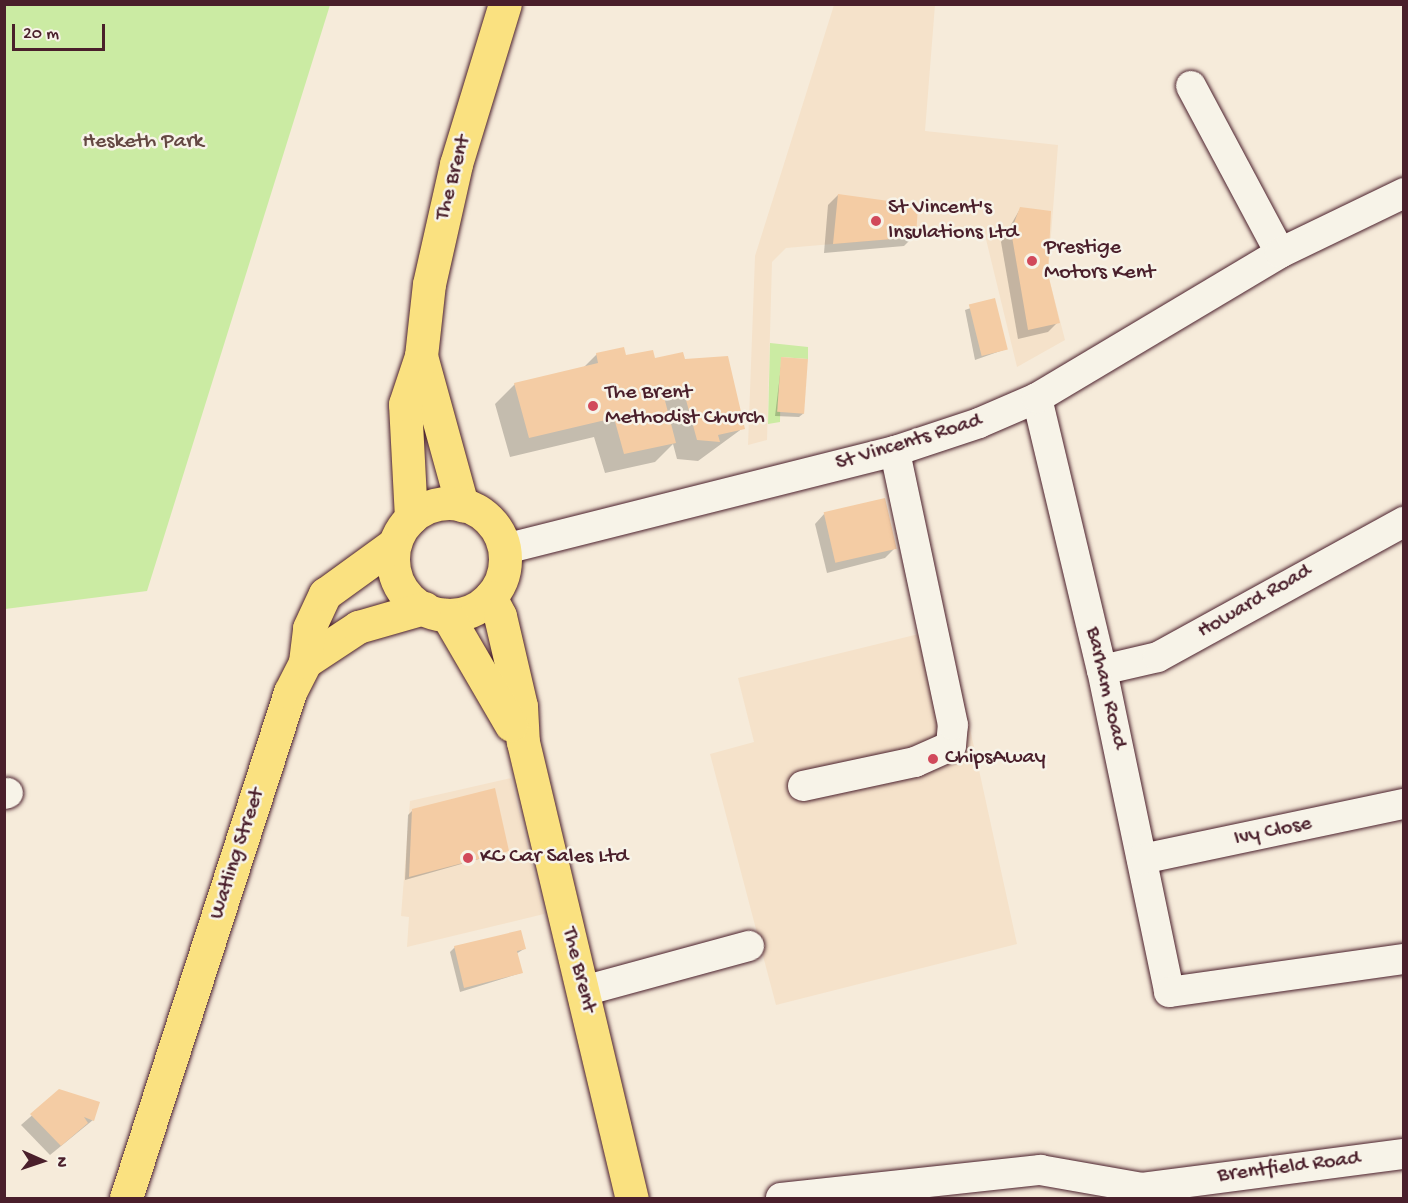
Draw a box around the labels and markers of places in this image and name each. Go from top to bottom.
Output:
place label: St Vincent's Insulations Ltd [888,195,1018,246]
marker: St Vincent's Insulations Ltd [869,214,883,228]
place label: Prestige Motors Kent [1044,235,1155,286]
marker: Prestige Motors Kent [1025,254,1039,268]
place label: The Brent Methodist Church [605,380,765,432]
marker: The Brent Methodist Church [586,399,600,413]
place label: ChipsAway [945,746,1046,772]
marker: ChipsAway [926,752,940,766]
place label: KC Car Sales Ltd [480,845,628,871]
marker: KC Car Sales Ltd [461,851,475,865]

